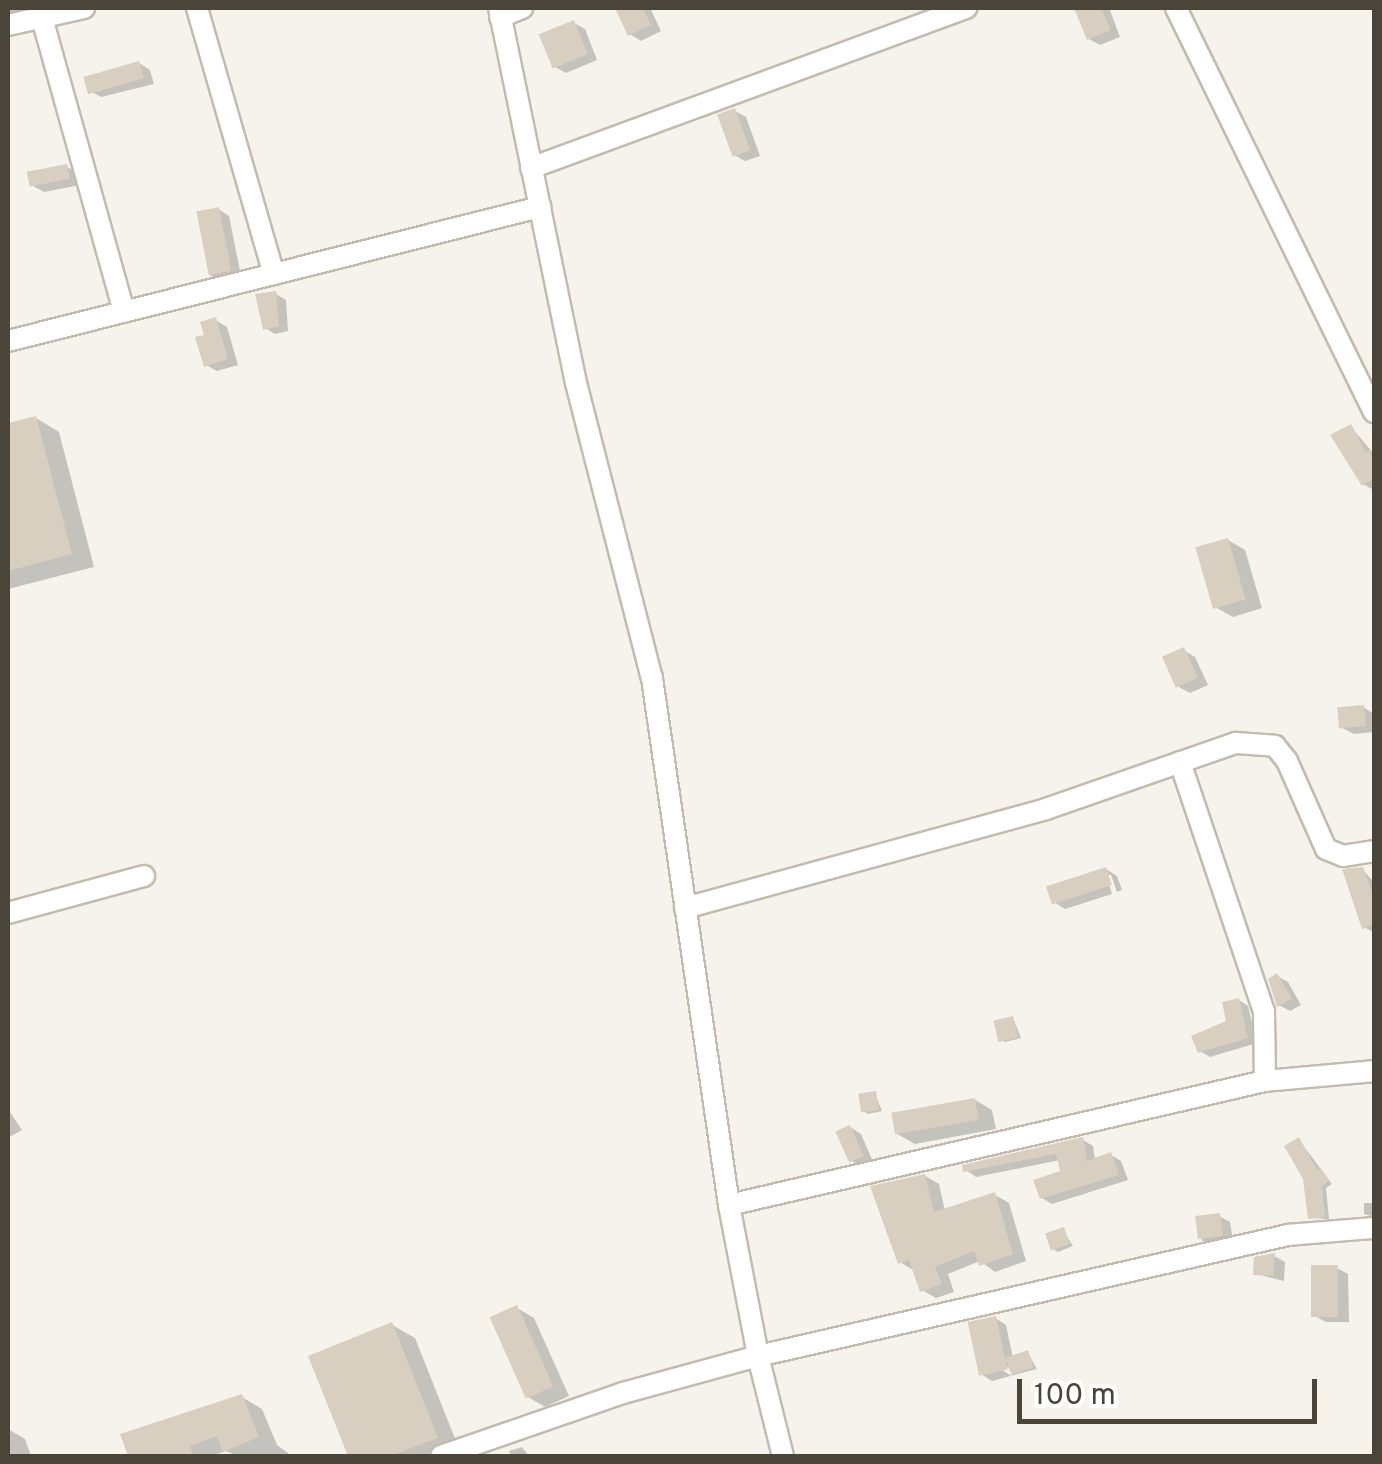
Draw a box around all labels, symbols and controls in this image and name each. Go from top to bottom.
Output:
scale bar [1022,1359,1322,1421]
text: 100 m [1034,1378,1116,1415]

